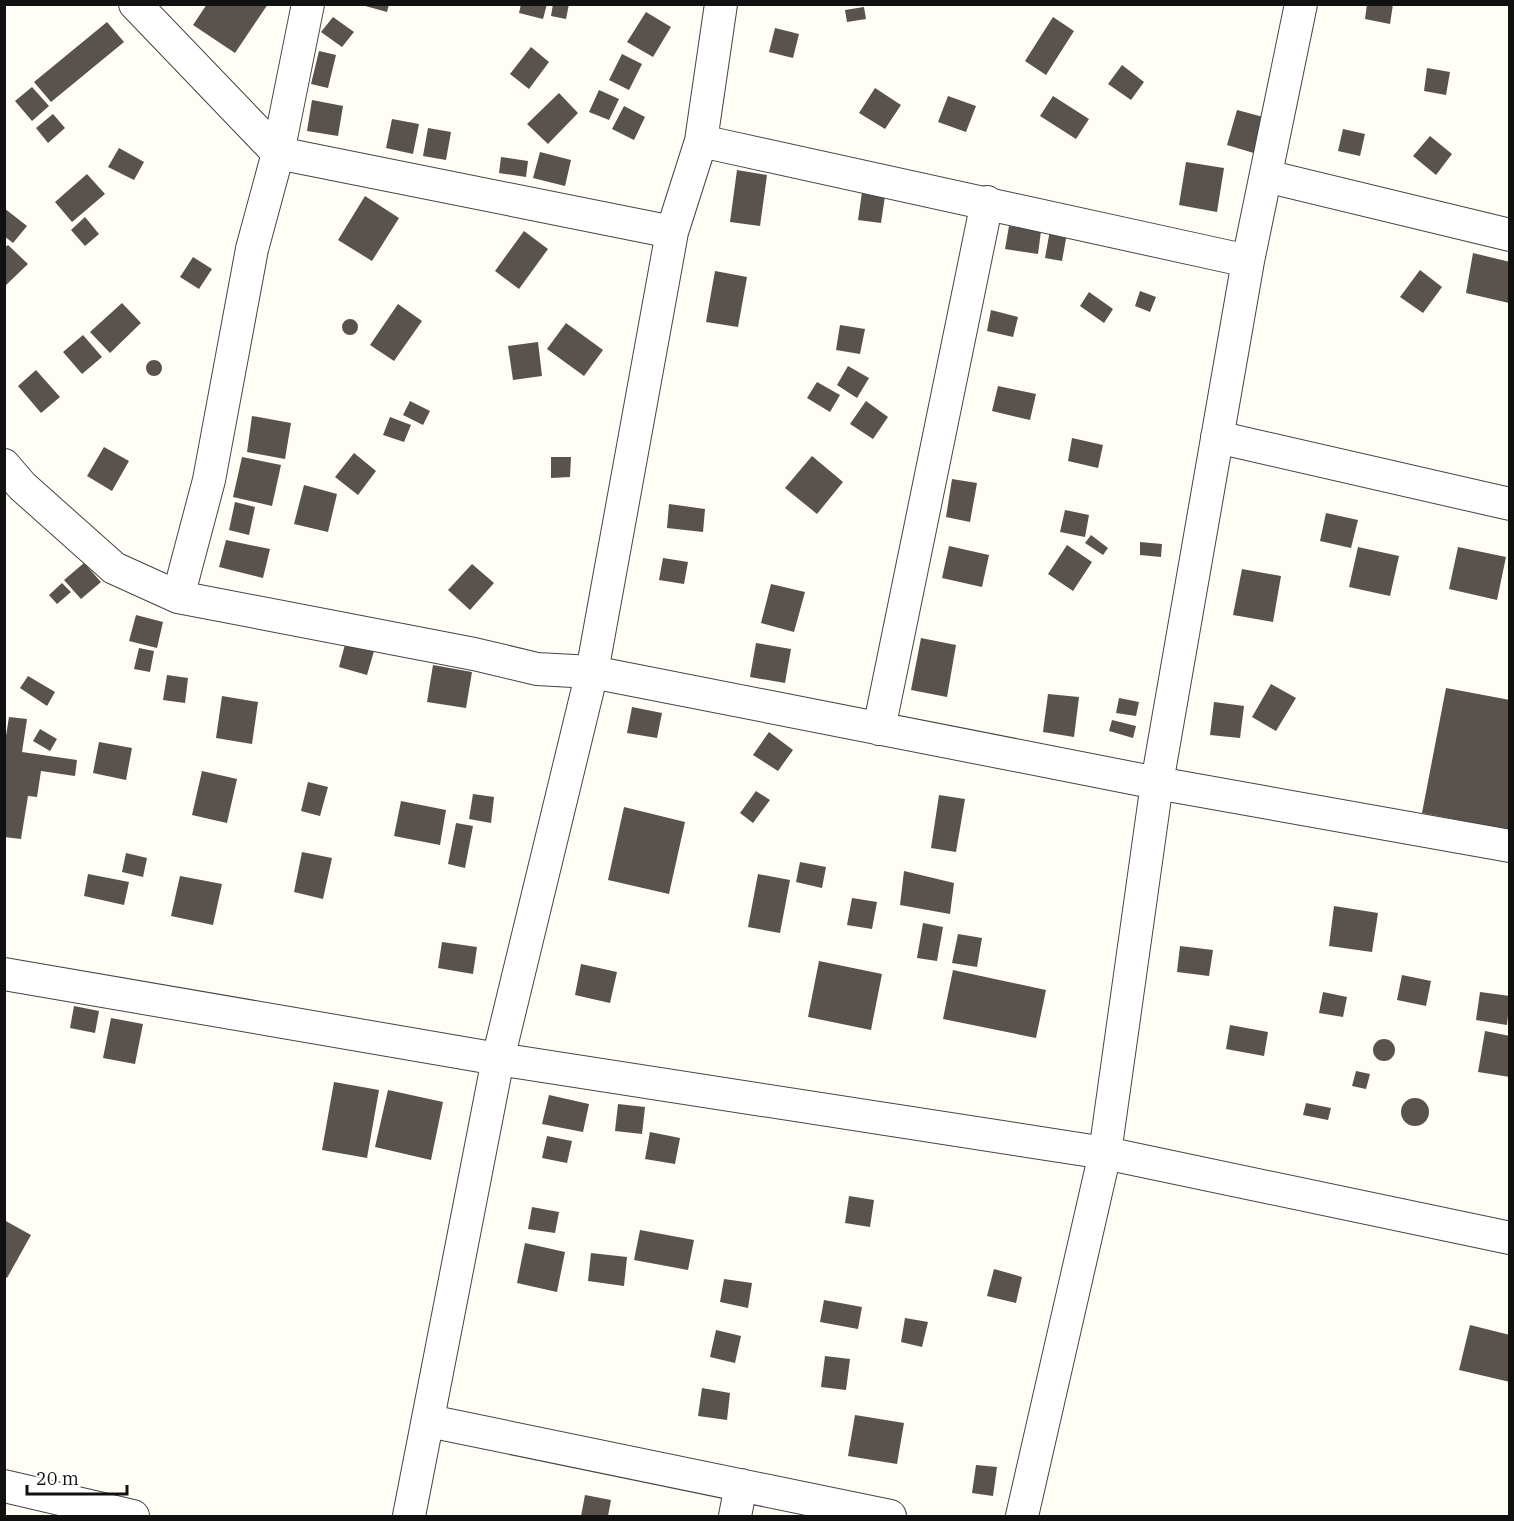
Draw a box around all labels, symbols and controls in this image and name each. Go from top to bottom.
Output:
scale bar [27,1458,128,1496]
text: 20 m [36,1467,79,1490]

